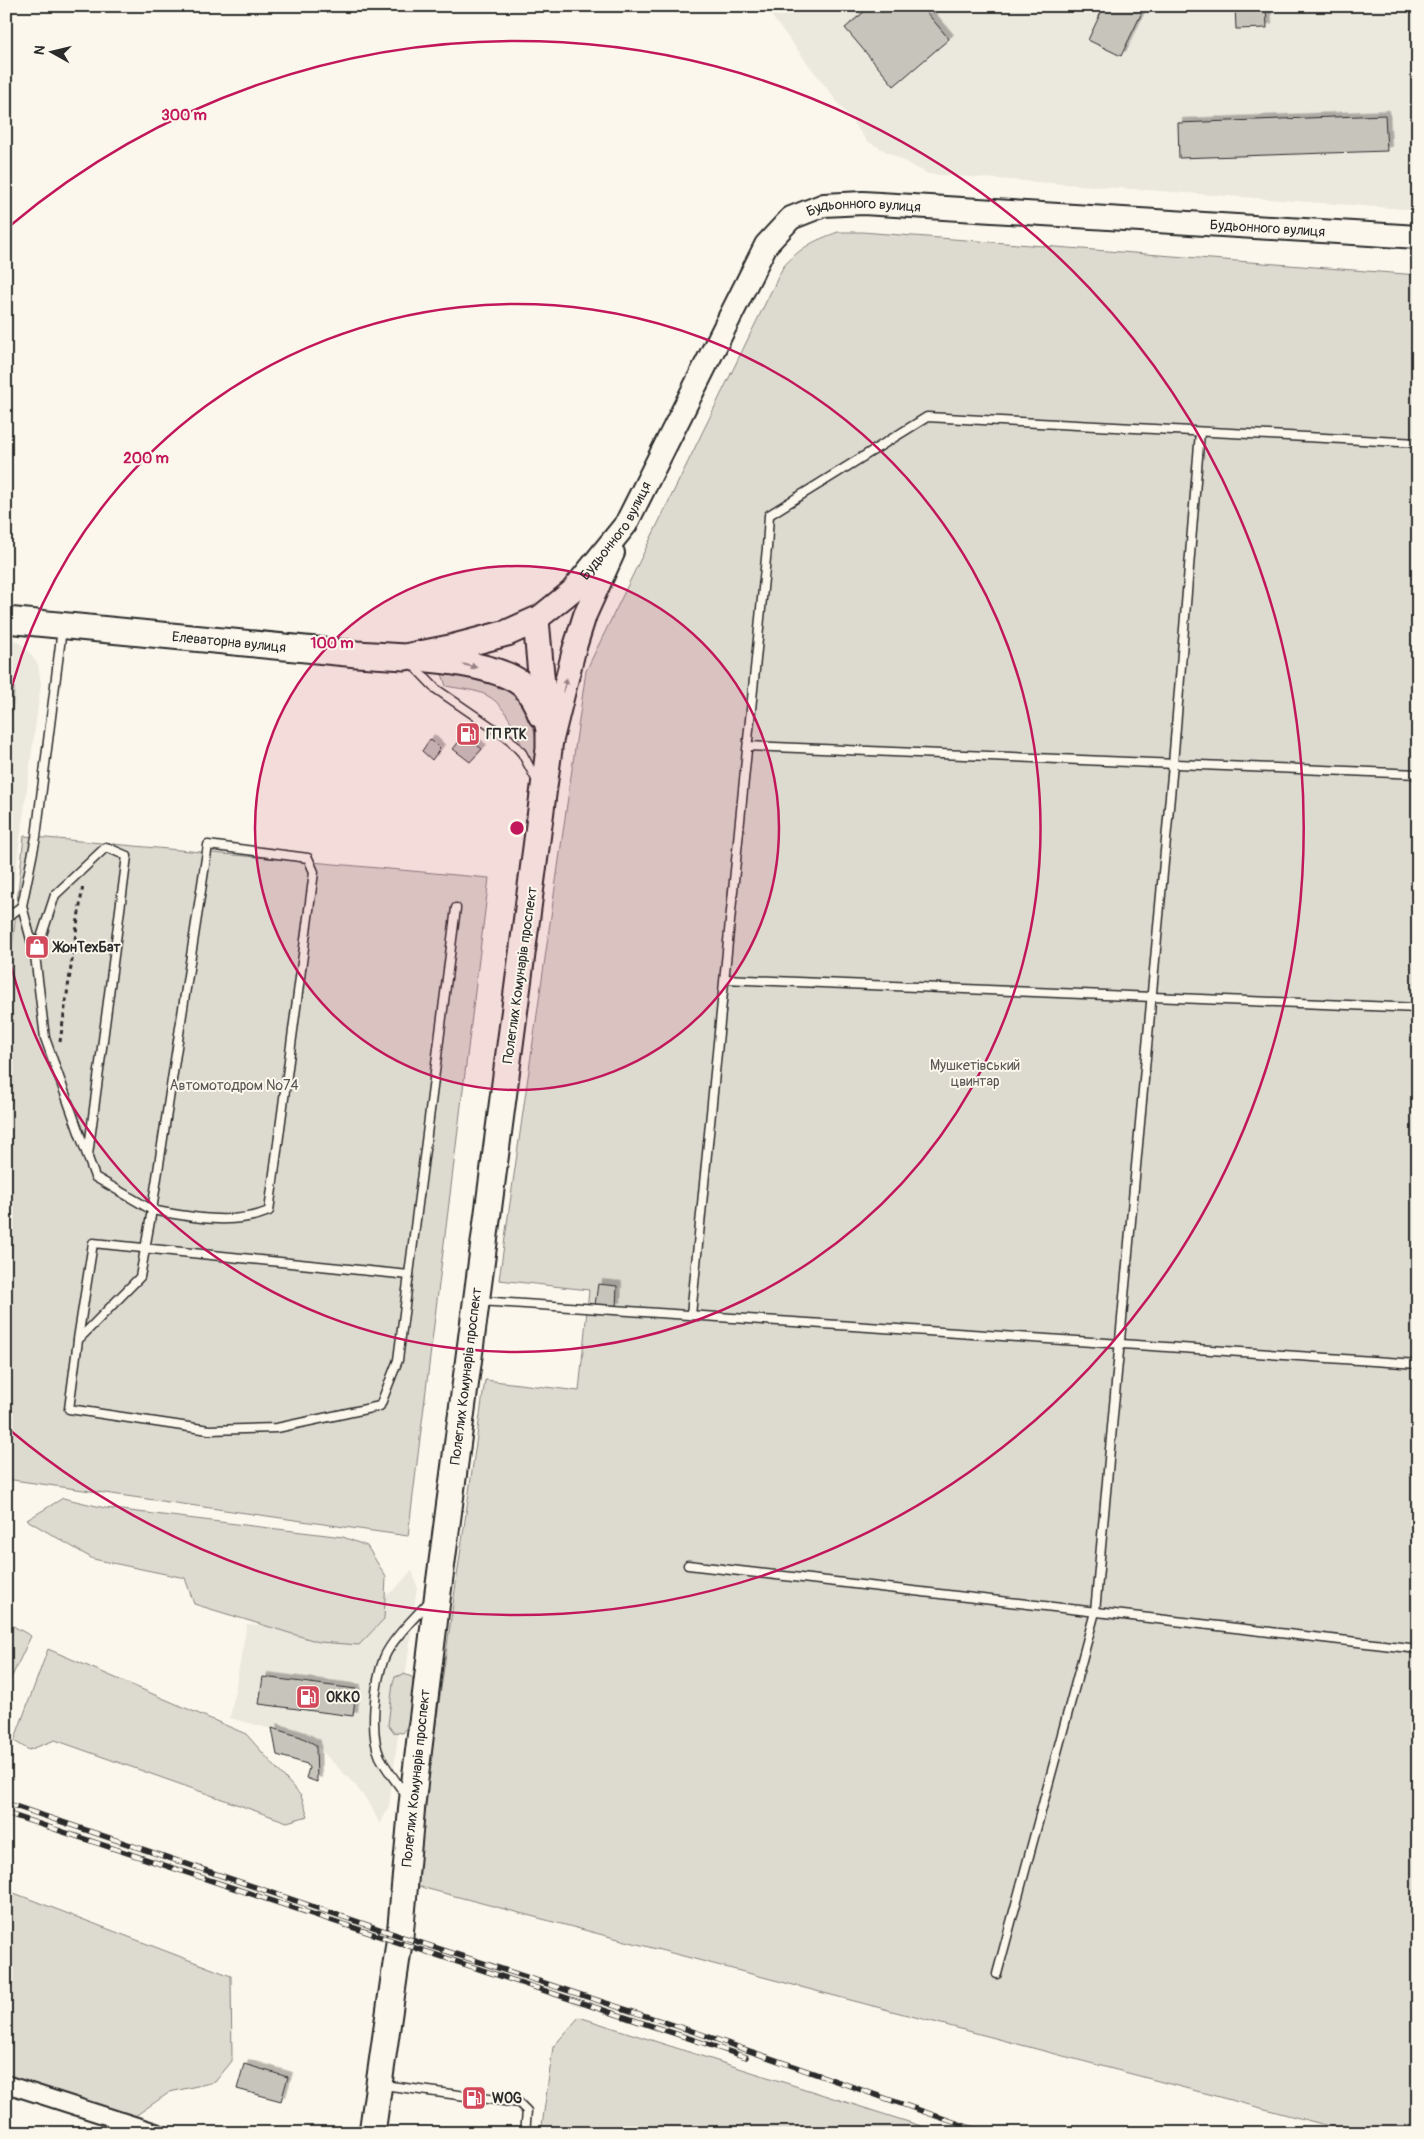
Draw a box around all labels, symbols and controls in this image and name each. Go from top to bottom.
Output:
north arrow [28,28,78,78]
text: N [31,44,49,56]
text: 300 m [161,106,207,125]
street label: Будьонного вулиця [804,194,921,220]
street label: Будьонного вулиця [1209,216,1326,240]
text: 200 m [123,449,169,468]
street label: Будьонного вулиця [576,479,654,583]
street label: Елеваторна вулиця [171,628,287,656]
text: 100 m [311,634,353,653]
one-way arrow [463,662,478,670]
one-way arrow [562,677,570,692]
fuel station icon: ГП РТК [455,721,481,747]
place label: ГП РТК [486,726,527,743]
centre of rings [508,819,526,837]
street label: Полеглих Комунарів проспект [499,885,541,1065]
shop icon: ЖонТехБат [24,934,50,960]
place label: ЖонТехБат [51,939,121,956]
park label: Мушкетівський цвинтар [930,1057,1020,1090]
park label: Автомотодром №74 [169,1077,299,1094]
street label: Полеглих Комунарів проспект [447,1286,485,1466]
fuel station icon: ОККО [295,1684,321,1710]
street label: Полеглих Комунарів проспект [398,1688,434,1868]
place label: ОККО [326,1689,360,1706]
fuel station icon: WOG [461,2085,487,2111]
place label: WOG [492,2090,522,2107]

